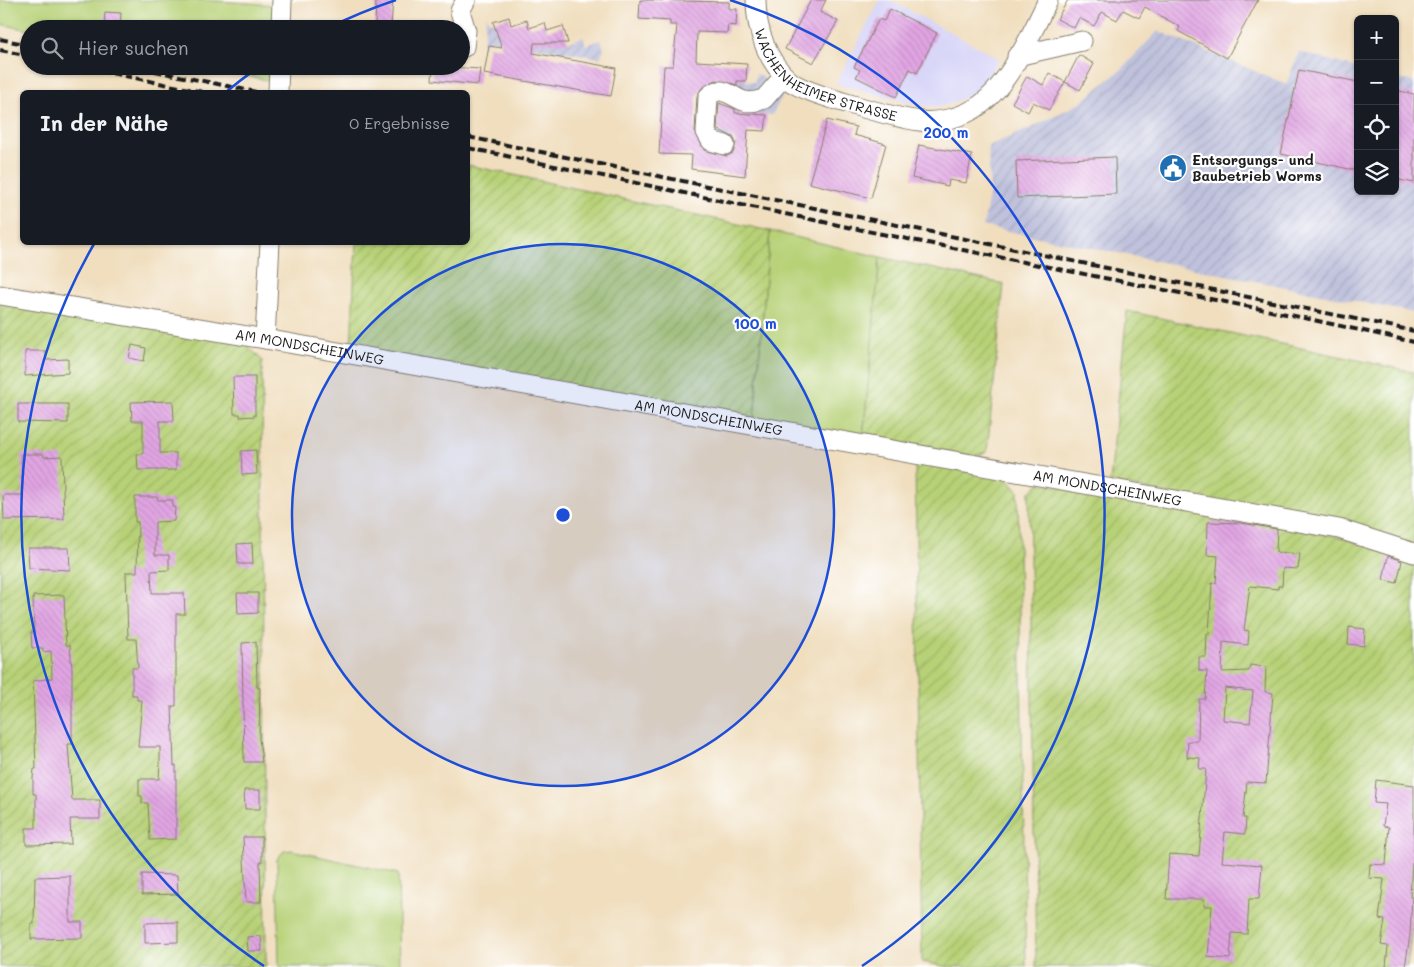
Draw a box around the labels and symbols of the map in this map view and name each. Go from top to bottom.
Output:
street label: WACHENHEIMER STRASSE [751,26,899,125]
text: 200 m [924,122,969,142]
place label: Entsorgungs- und Baubetrieb Worms [1192,150,1322,185]
public building icon: Entsorgungs- und Baubetrieb Worms [1158,153,1188,183]
text: 100 m [733,313,777,333]
street label: AM MONDSCHEINWEG [234,324,386,369]
street label: AM MONDSCHEINWEG [633,394,784,439]
street label: AM MONDSCHEINWEG [1032,465,1183,510]
centre of rings [554,506,572,524]

